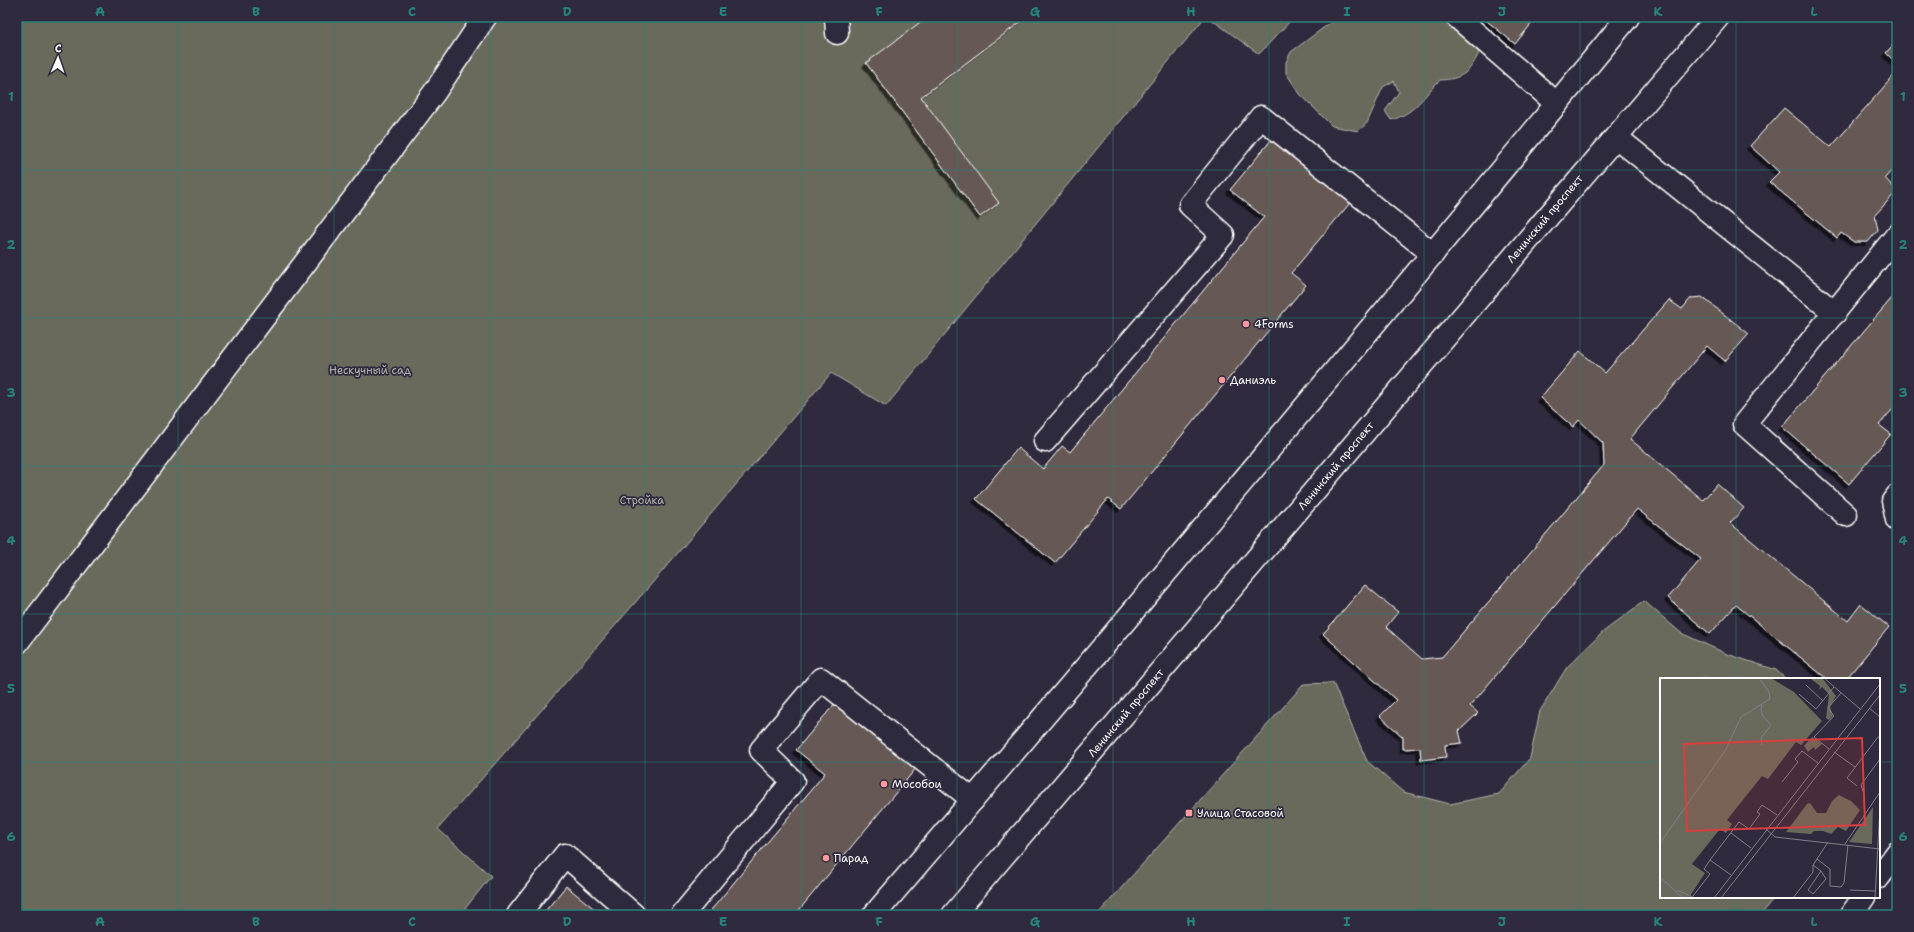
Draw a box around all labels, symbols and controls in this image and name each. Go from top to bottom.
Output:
text: A [95,3,105,20]
text: B [252,3,260,20]
text: C [408,3,416,20]
text: D [562,3,572,20]
text: E [719,3,728,20]
text: F [875,3,883,20]
text: G [1030,3,1041,20]
text: H [1186,3,1196,20]
text: I [1343,3,1351,20]
text: J [1498,3,1506,20]
text: K [1654,3,1663,20]
text: L [1810,3,1818,20]
north arrow [38,38,78,78]
text: С [55,41,62,56]
text: 1 [8,88,14,105]
text: 1 [1900,88,1906,105]
street label: Ленинский проспект [1504,171,1587,266]
text: 2 [6,236,16,253]
text: 2 [1898,236,1908,253]
place label: 4Forms [1254,317,1294,332]
marker: 4Forms [1241,319,1251,329]
park label: Нескучный сад [329,363,411,378]
place label: Даниэль [1230,373,1276,388]
marker: Даниэль [1217,375,1227,385]
text: 3 [6,384,16,401]
text: 3 [1898,384,1908,401]
street label: Ленинский проспект [1295,418,1378,513]
park label: Стройка [620,493,664,508]
text: 4 [6,532,16,549]
text: 4 [1898,532,1908,549]
street label: Ленинский проспект [1085,665,1168,760]
inset map [1660,678,1880,898]
text: 5 [7,680,15,697]
text: 5 [1899,680,1907,697]
place label: Мособои [892,777,942,792]
marker: Мособои [879,779,889,789]
place label: Улица Стасовой [1197,806,1284,821]
marker: Улица Стасовой [1184,808,1194,818]
text: 6 [6,828,16,845]
text: 6 [1898,828,1908,845]
place label: Парад [834,851,868,866]
marker: Парад [821,853,831,863]
text: A [95,913,105,930]
text: B [252,913,260,930]
text: C [408,913,416,930]
text: D [562,913,572,930]
text: E [719,913,728,930]
text: F [875,913,883,930]
text: G [1030,913,1041,930]
text: H [1186,913,1196,930]
text: I [1343,913,1351,930]
text: J [1498,913,1506,930]
text: K [1654,913,1663,930]
text: L [1810,913,1818,930]

